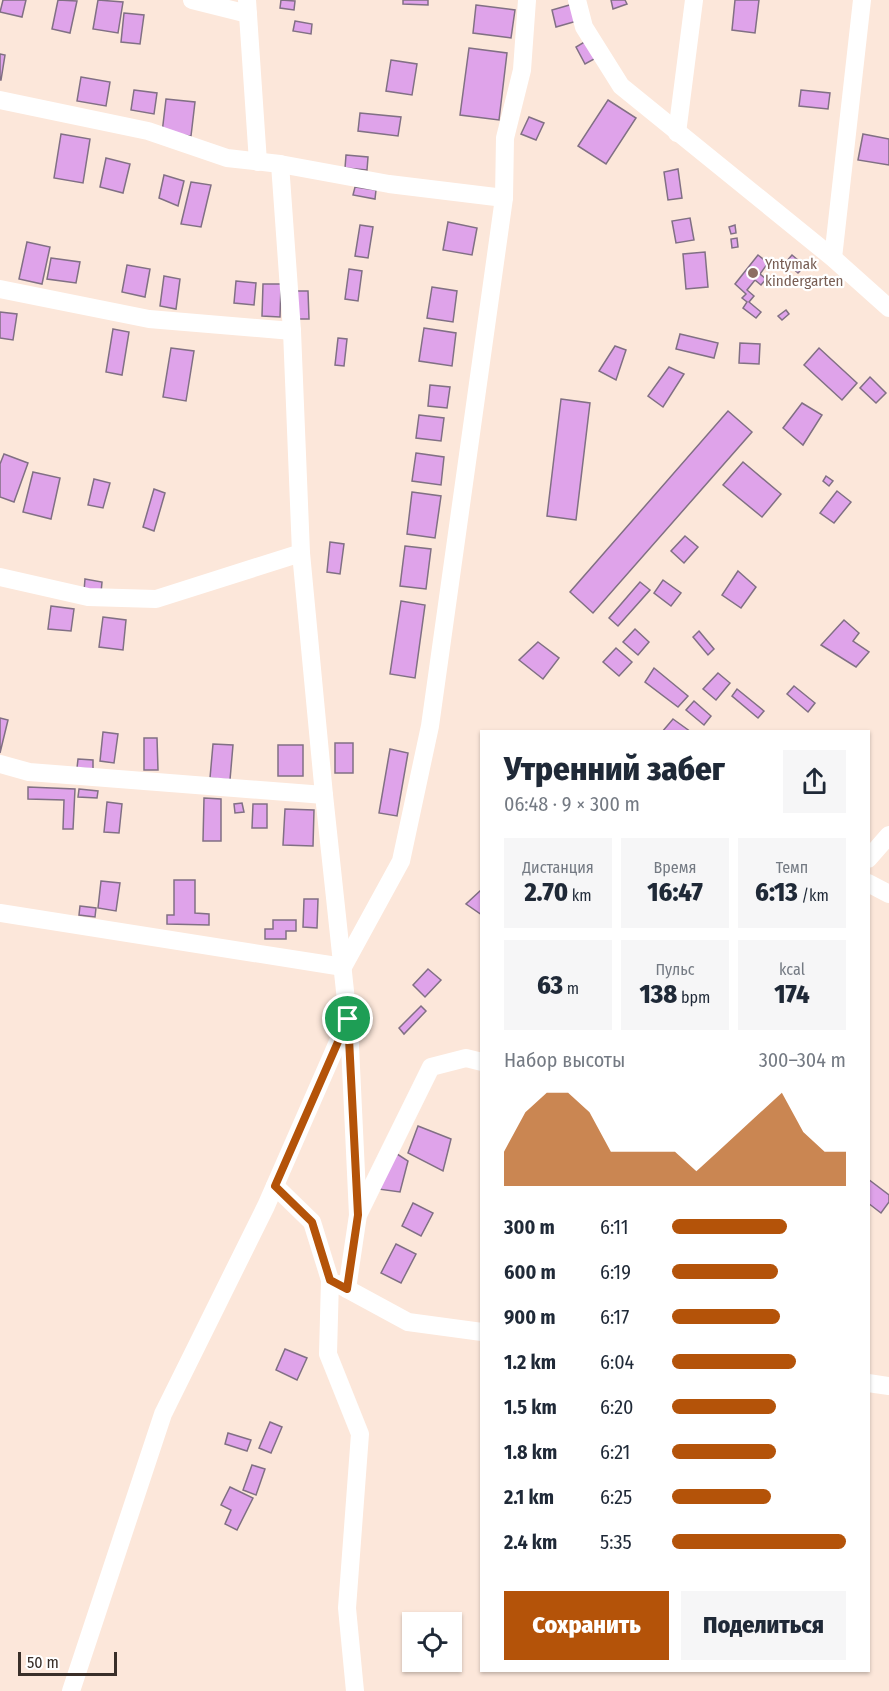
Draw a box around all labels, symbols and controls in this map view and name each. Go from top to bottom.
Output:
place label: Yntymak kindergarten [765,255,844,290]
marker: Yntymak kindergarten [746,266,760,280]
text: Утренний забег [504,749,725,789]
button: share [783,750,846,813]
text: 06:48 · 9 × 300 m [504,792,640,816]
text: Дистанция [522,858,594,877]
text: Время [654,858,696,877]
text: Темп [776,858,808,877]
text: 2.70 [524,877,568,908]
text: 16:47 [647,877,703,908]
text: 6:13 [755,877,798,908]
text: km [568,886,592,905]
text: /km [798,886,829,905]
text: Пульс [655,960,695,979]
text: kcal [779,960,805,979]
text: 63 [537,970,563,1001]
text: m [563,979,579,998]
text: 138 [640,979,677,1010]
text: 174 [774,979,810,1010]
text: bpm [677,988,710,1007]
pin [322,993,373,1044]
icon: arrive [331,1002,364,1035]
text: Набор высоты [504,1048,625,1072]
text: 300–304 m [759,1048,846,1072]
text: 300 m [504,1215,555,1239]
text: 6:11 [600,1215,629,1239]
text: 600 m [504,1260,556,1284]
text: 6:19 [600,1260,631,1284]
text: 900 m [504,1305,556,1329]
text: 6:17 [600,1305,629,1329]
text: 1.2 km [504,1350,556,1374]
text: 6:04 [600,1350,634,1374]
text: 1.5 km [504,1395,557,1419]
text: 6:20 [600,1395,633,1419]
text: 1.8 km [504,1440,557,1464]
text: 6:21 [600,1440,630,1464]
text: 2.1 km [504,1485,554,1509]
text: 6:25 [600,1485,632,1509]
text: 2.4 km [504,1530,557,1554]
text: 5:35 [600,1530,632,1554]
button: Сохранить [504,1591,669,1660]
button: Поделиться [681,1591,846,1660]
map controls [402,1612,462,1672]
button: locate [402,1612,462,1672]
scale bar [18,1649,117,1676]
text: 50 m [27,1653,59,1672]

